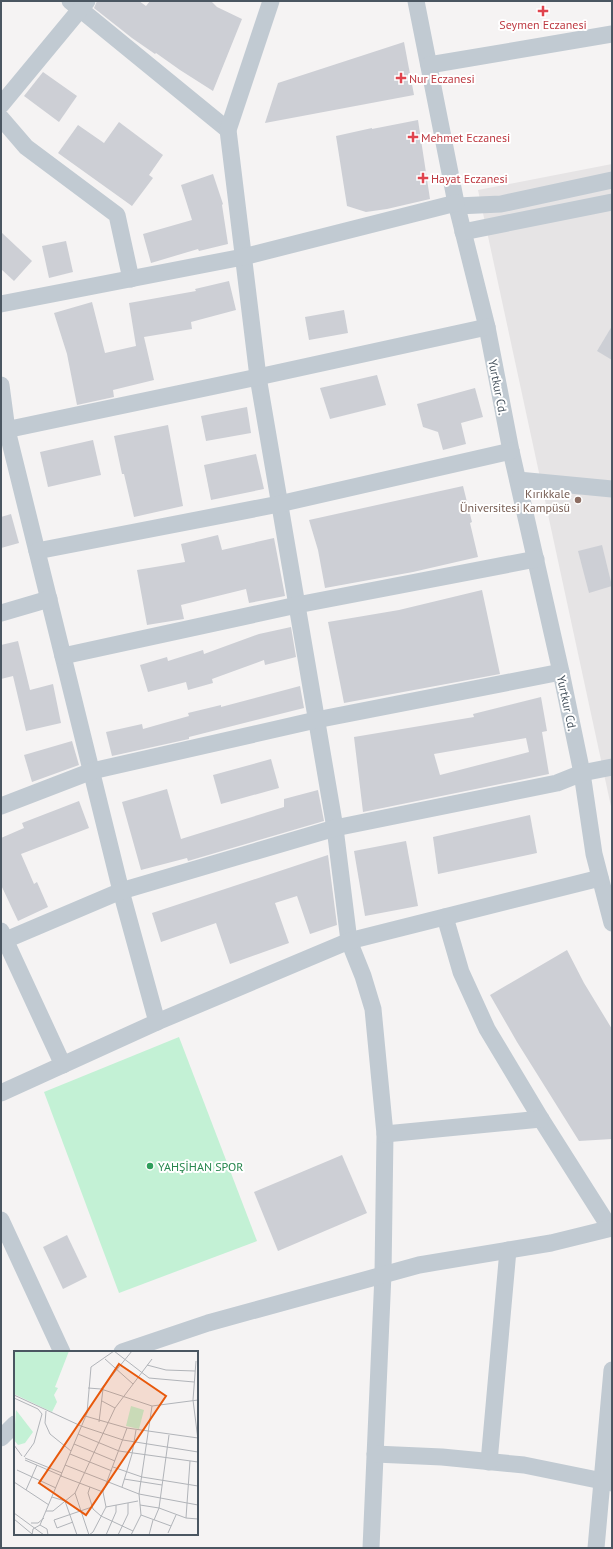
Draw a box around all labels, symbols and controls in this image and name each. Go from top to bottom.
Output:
marker: Seymen Eczanesi [538,6,548,16]
place label: Seymen Eczanesi [499,17,587,32]
place label: Nur Eczanesi [409,71,475,86]
marker: Nur Eczanesi [396,73,406,83]
place label: Mehmet Eczanesi [421,130,510,145]
marker: Mehmet Eczanesi [408,132,418,142]
place label: Hayat Eczanesi [431,171,508,186]
marker: Hayat Eczanesi [418,173,428,183]
street label: Yurtkur Cd. [485,358,511,416]
place label: Kırıkkale Üniversitesi Kampüsü [460,486,570,515]
marker: Kırıkkale Üniversitesi Kampüsü [573,495,583,505]
street label: Yurtkur Cd. [554,674,580,732]
place label: YAHŞİHAN SPOR [158,1159,243,1174]
marker: YAHŞİHAN SPOR [145,1161,155,1171]
inset map [14,1351,198,1535]

